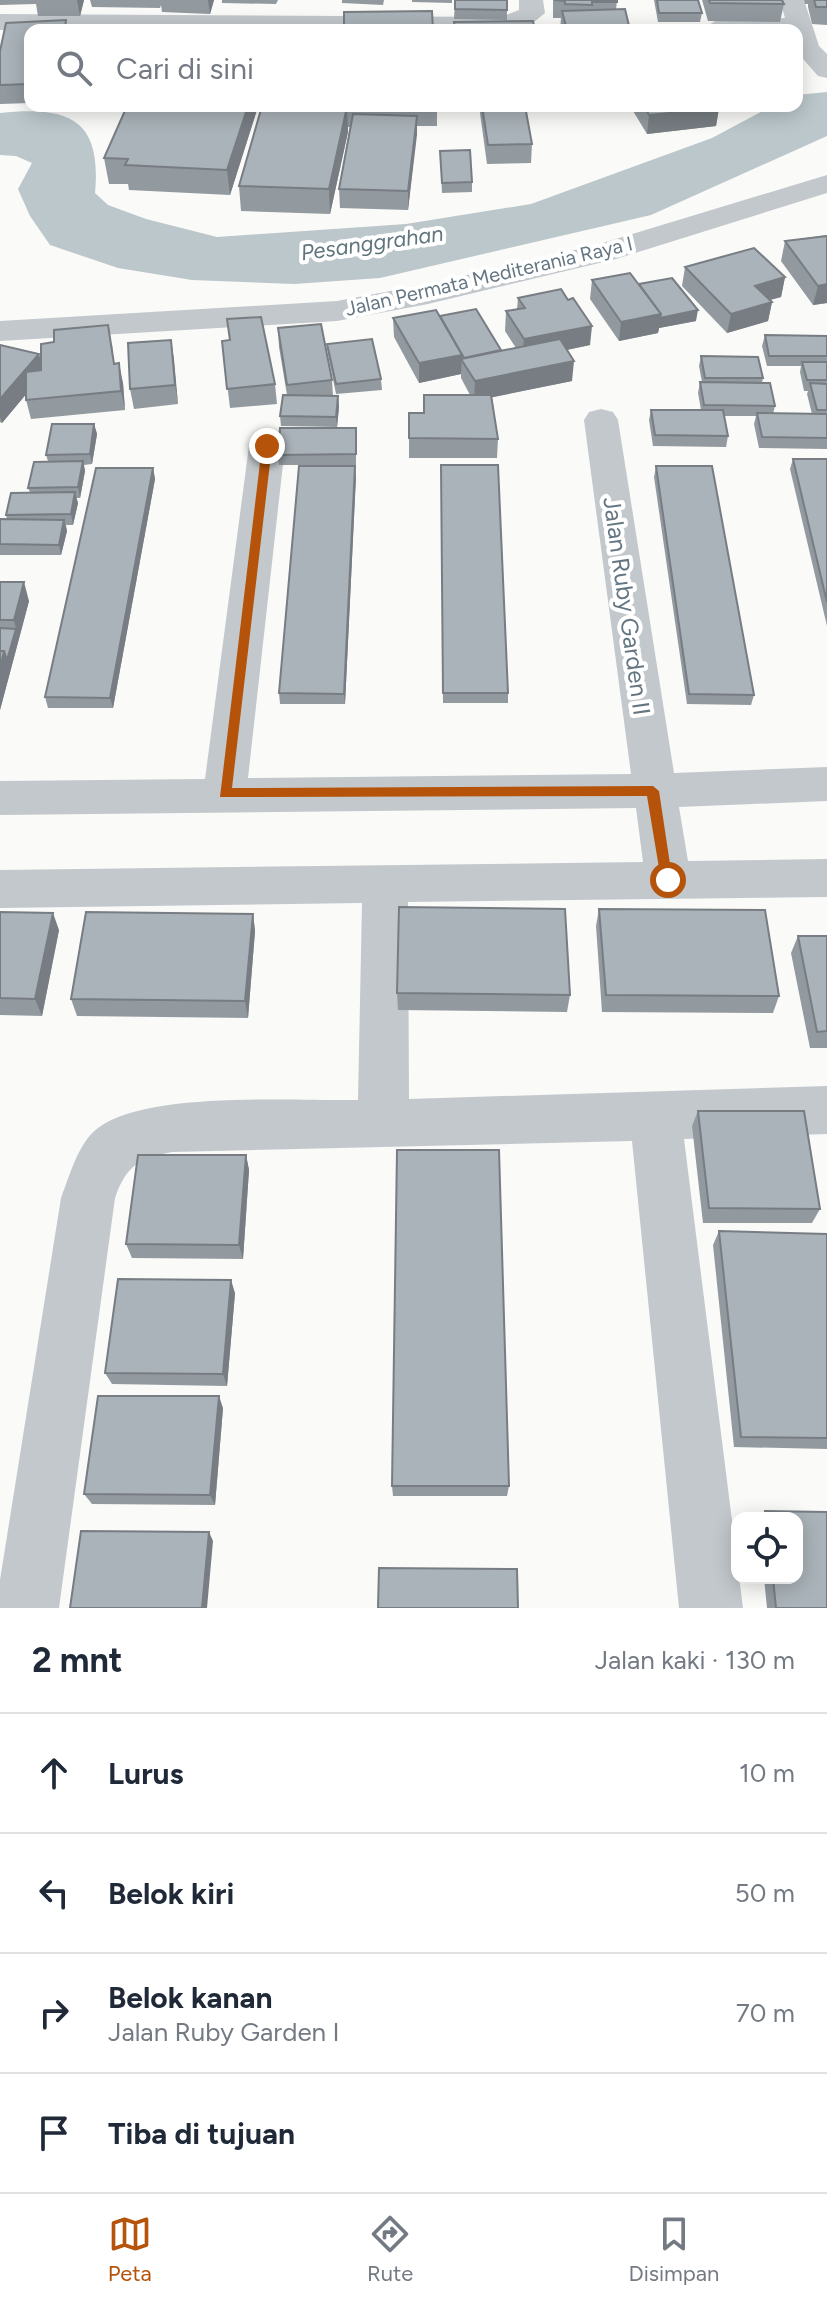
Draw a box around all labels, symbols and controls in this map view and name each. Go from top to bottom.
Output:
search box [24,24,803,112]
icon: search [52,46,96,90]
text: Cari di sini [116,50,254,87]
water label: Pesanggrahan [299,220,445,266]
street label: Jalan Permata Mediterania Raya I [343,231,635,321]
route end [249,428,285,464]
street label: Jalan Ruby Garden II [597,495,657,717]
route start [650,862,686,898]
map controls [731,1512,803,1584]
button: locate [731,1512,803,1584]
text: 2 mnt [32,1640,122,1681]
text: Jalan kaki · 130 m [595,1644,795,1676]
icon: ahead [32,1751,76,1795]
text: Lurus [108,1755,184,1792]
text: 10 m [739,1757,795,1789]
icon: left [32,1871,76,1915]
text: Belok kiri [108,1875,234,1912]
text: 50 m [735,1877,795,1909]
text: Belok kanan [108,1979,273,2016]
icon: right [32,1991,76,2035]
text: 70 m [736,1997,795,2029]
text: Jalan Ruby Garden I [108,2016,340,2048]
icon: arrive [32,2111,76,2155]
text: Tiba di tujuan [108,2115,295,2152]
tab: Peta [108,2212,152,2287]
tab: Rute [367,2212,413,2287]
tab: Disimpan [629,2212,719,2287]

